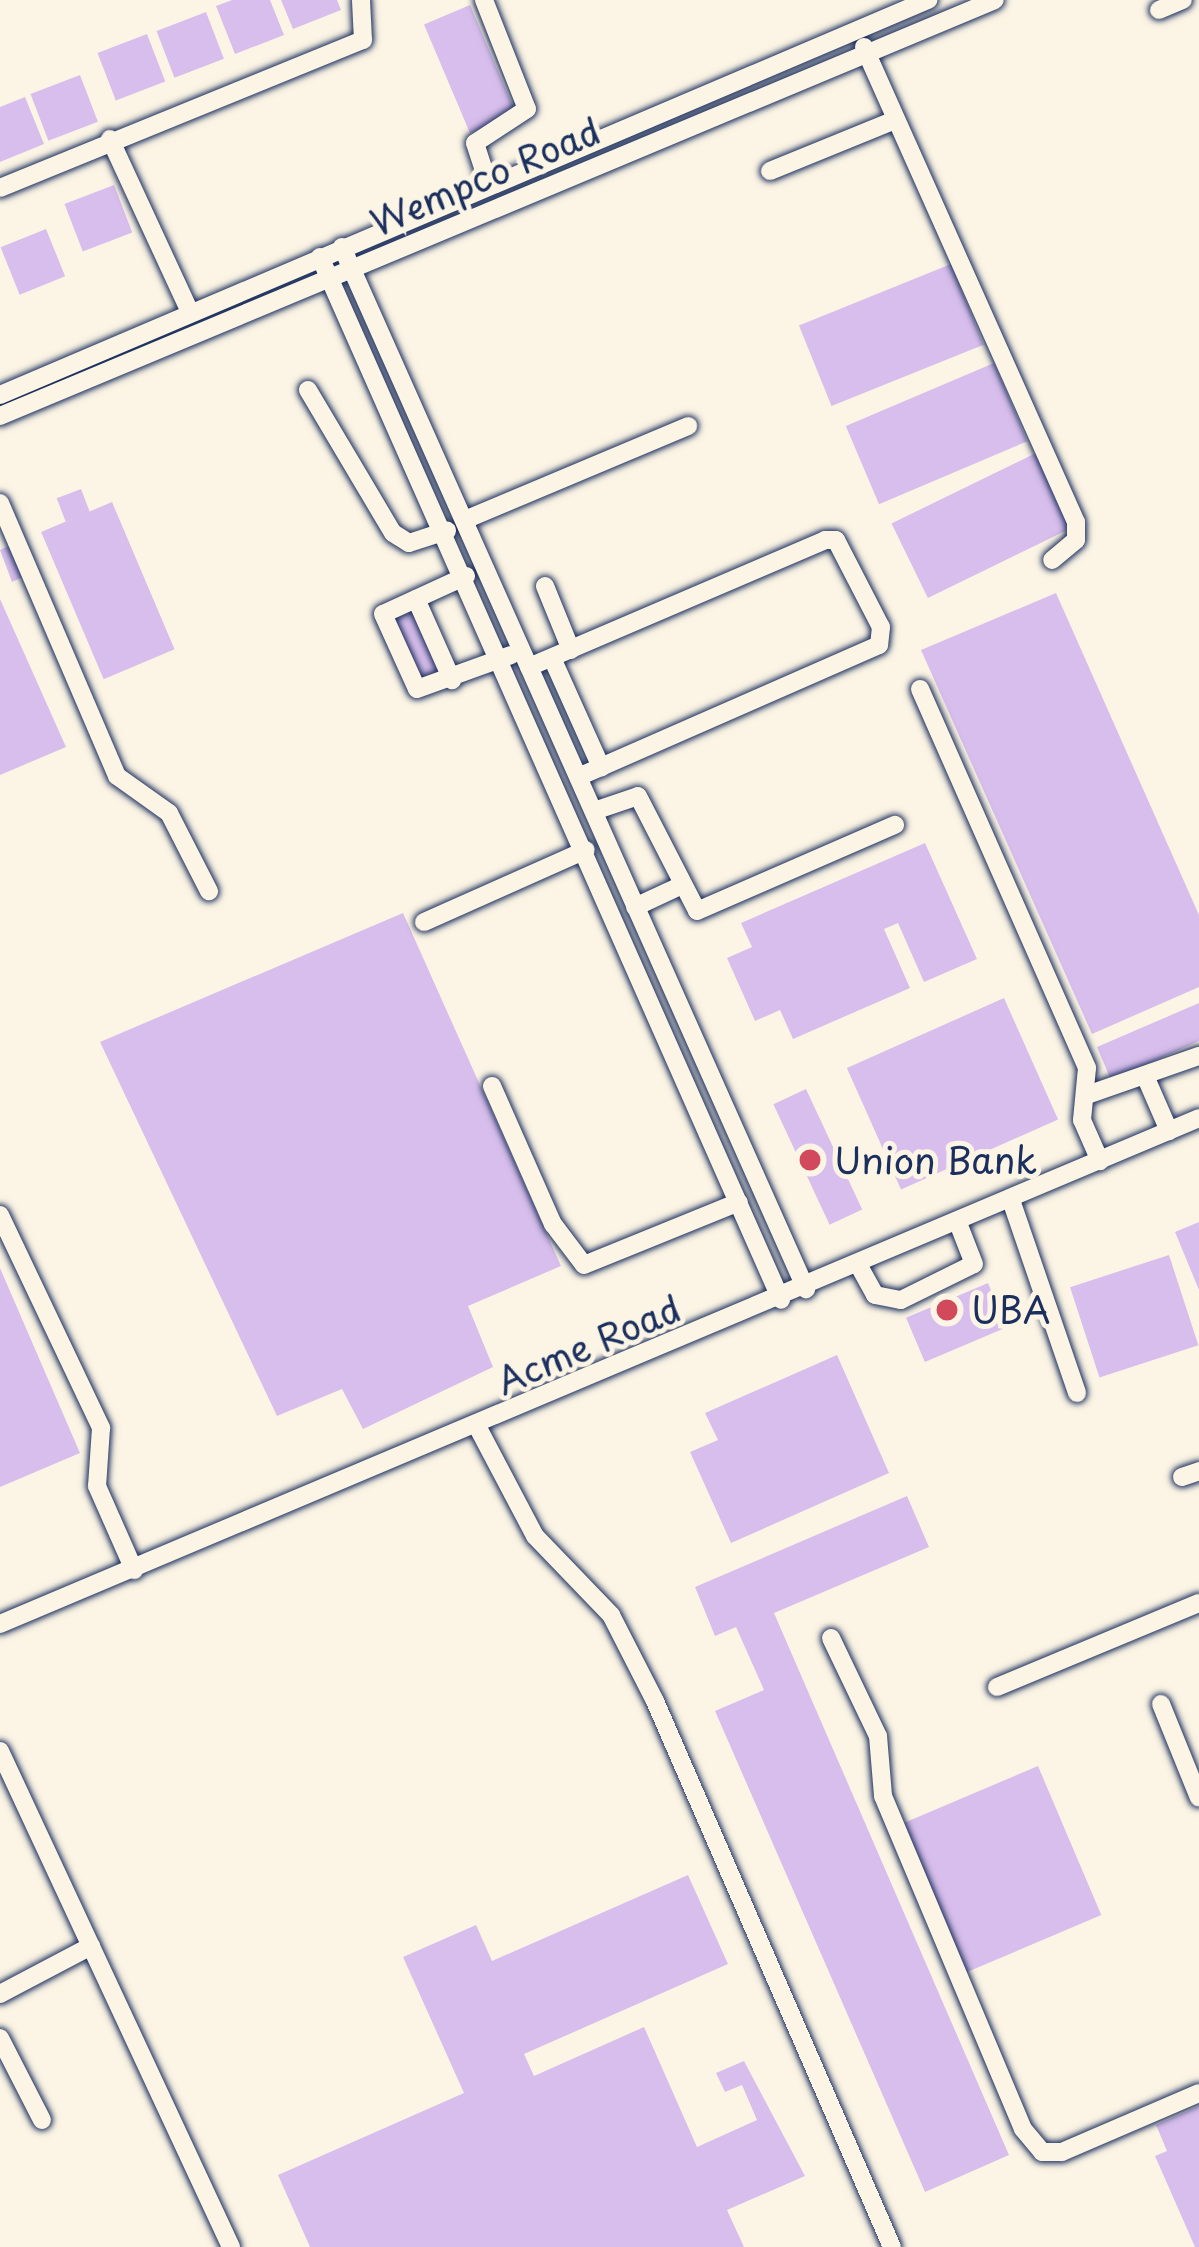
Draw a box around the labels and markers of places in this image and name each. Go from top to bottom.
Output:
place label: Union Bank [834,1138,1038,1182]
marker: Union Bank [797,1147,823,1173]
place label: UBA [971,1288,1050,1332]
marker: UBA [934,1297,960,1323]

